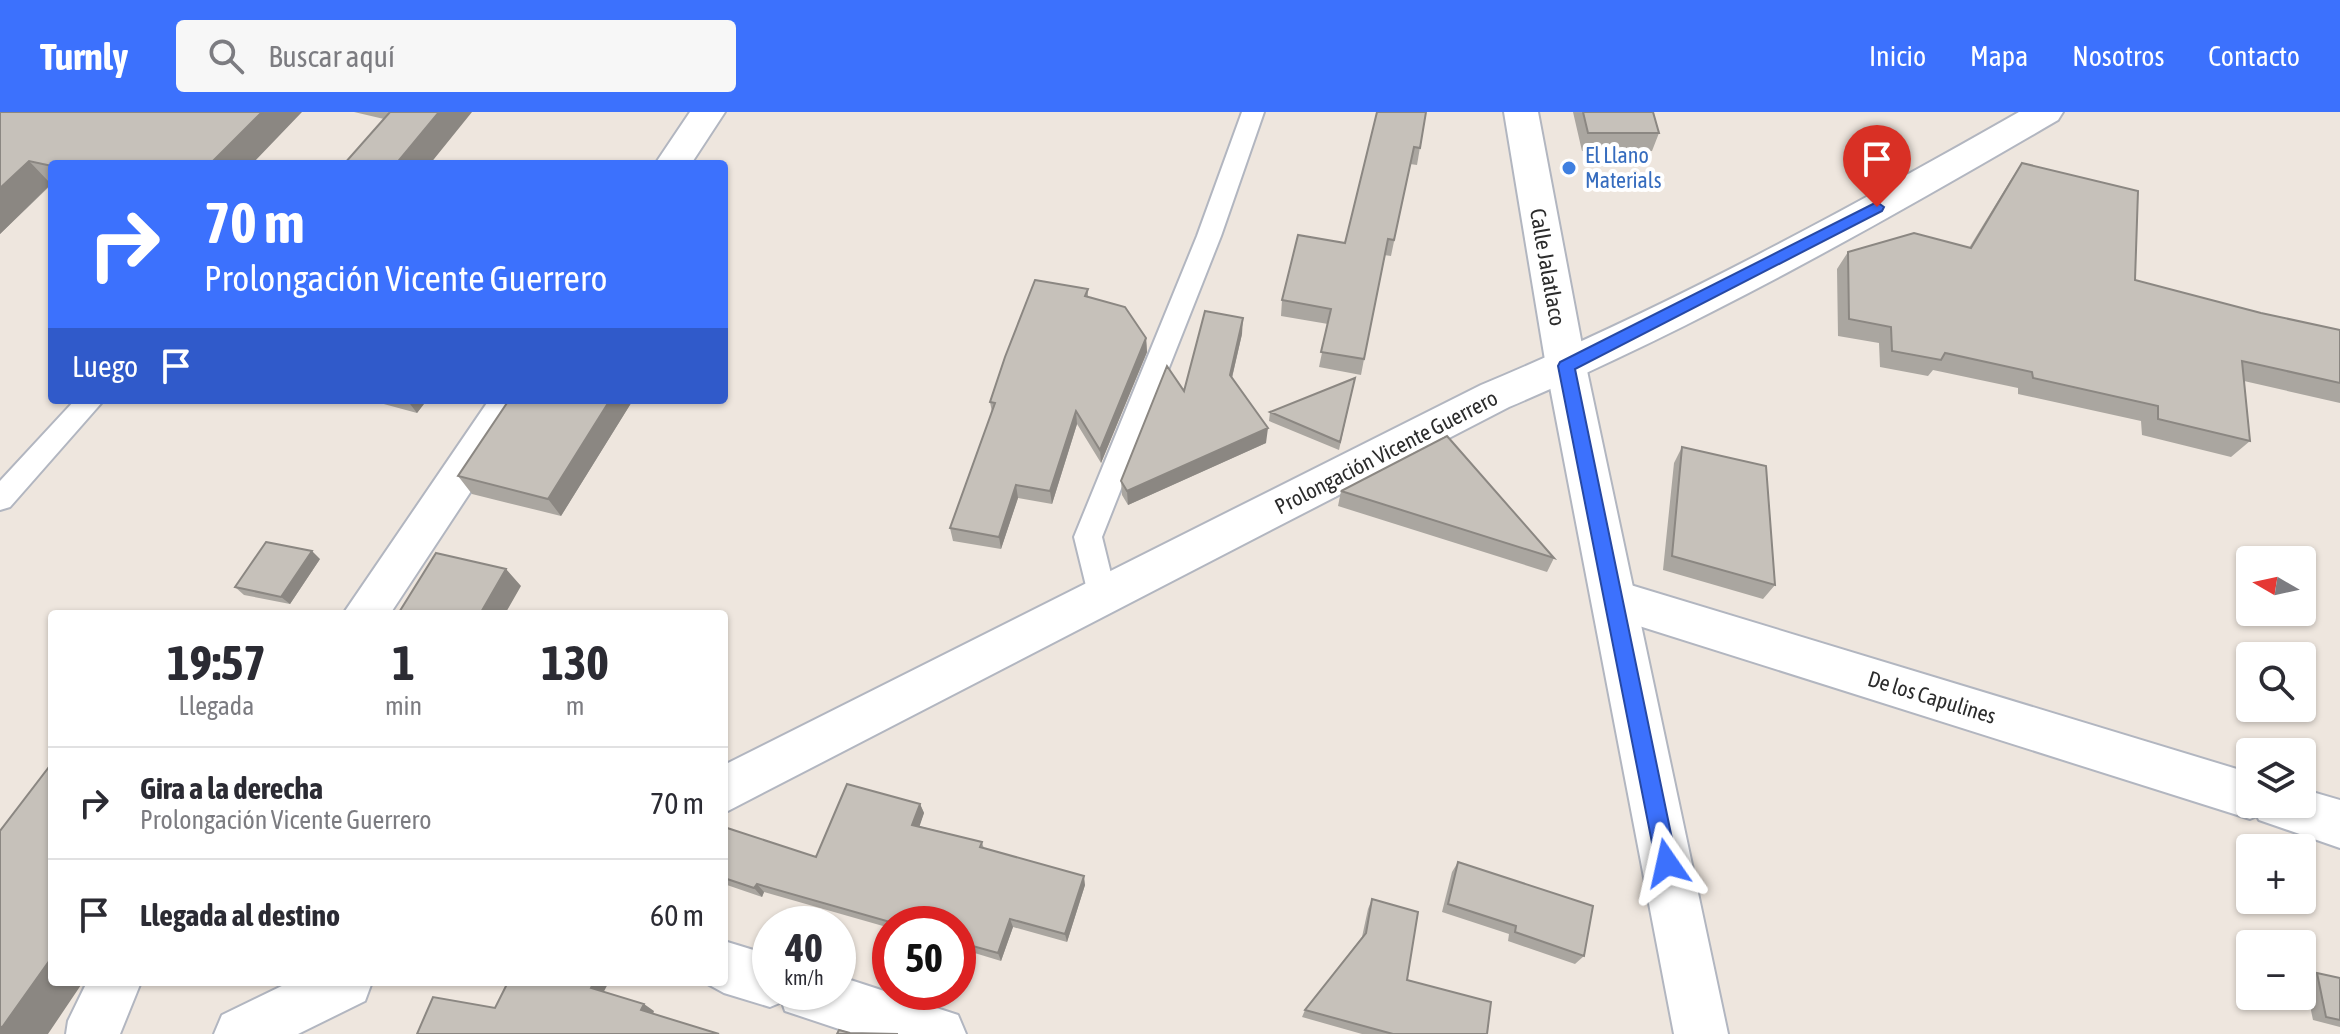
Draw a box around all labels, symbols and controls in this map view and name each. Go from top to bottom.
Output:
search box [176,20,736,92]
icon: search [204,34,248,78]
text: Turnly [40,35,128,78]
text: Buscar aquí [268,39,395,73]
text: Inicio [1869,40,1926,72]
text: Mapa [1970,40,2028,72]
text: Nosotros [2072,40,2164,72]
text: Contacto [2208,40,2300,72]
pin [1843,125,1911,207]
icon: arrive [1855,137,1899,181]
place label: El Llano Materials [1585,142,1662,193]
marker: El Llano Materials [1560,159,1578,177]
text: 70 m [204,191,305,255]
icon: right [72,192,176,296]
street label: Calle Jalatlaco [1525,206,1571,328]
text: Prolongación Vicente Guerrero [204,257,607,299]
icon: arrive [154,344,198,388]
text: Luego [72,349,138,383]
street label: Prolongación Vicente Guerrero [1270,384,1502,520]
north arrow [2236,546,2316,626]
map controls [2236,546,2316,1010]
text: 19:57 [167,635,266,690]
text: 1 [392,635,415,690]
text: 130 [541,635,609,690]
button: search [2236,642,2316,722]
street label: De los Capulines [1865,665,1999,729]
text: Llegada [179,691,254,721]
text: min [385,691,422,721]
text: m [566,691,584,721]
button: layers [2236,738,2316,818]
text: Gira a la derecha [140,771,323,805]
icon: right [72,781,116,825]
text: 70 m [650,786,704,820]
text: Prolongación Vicente Guerrero [140,805,431,835]
position arrow [1625,821,1709,905]
button: + [2236,834,2316,914]
icon: arrive [72,893,116,937]
text: Llegada al destino [140,898,340,932]
text: 60 m [650,898,704,932]
speed limit sign: 50 [872,906,976,1010]
text: 40 [785,925,823,970]
button: − [2236,930,2316,1010]
text: km/h [784,966,824,989]

